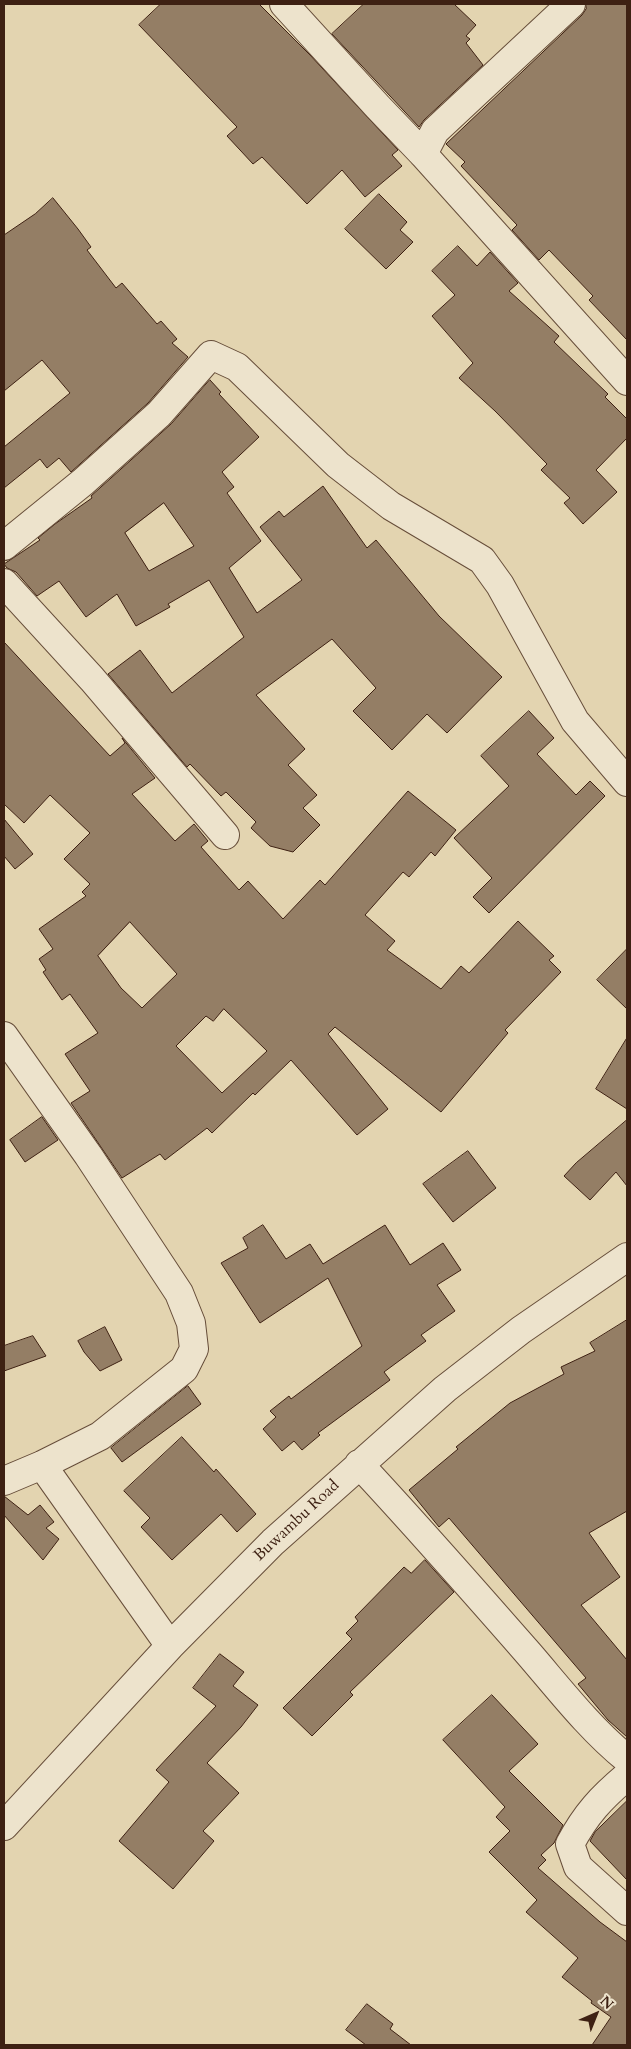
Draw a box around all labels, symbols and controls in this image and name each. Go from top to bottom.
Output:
street label: Buwambu Road [250,1477,344,1565]
north arrow [571,1989,621,2039]
text: N [596,1992,618,2014]

